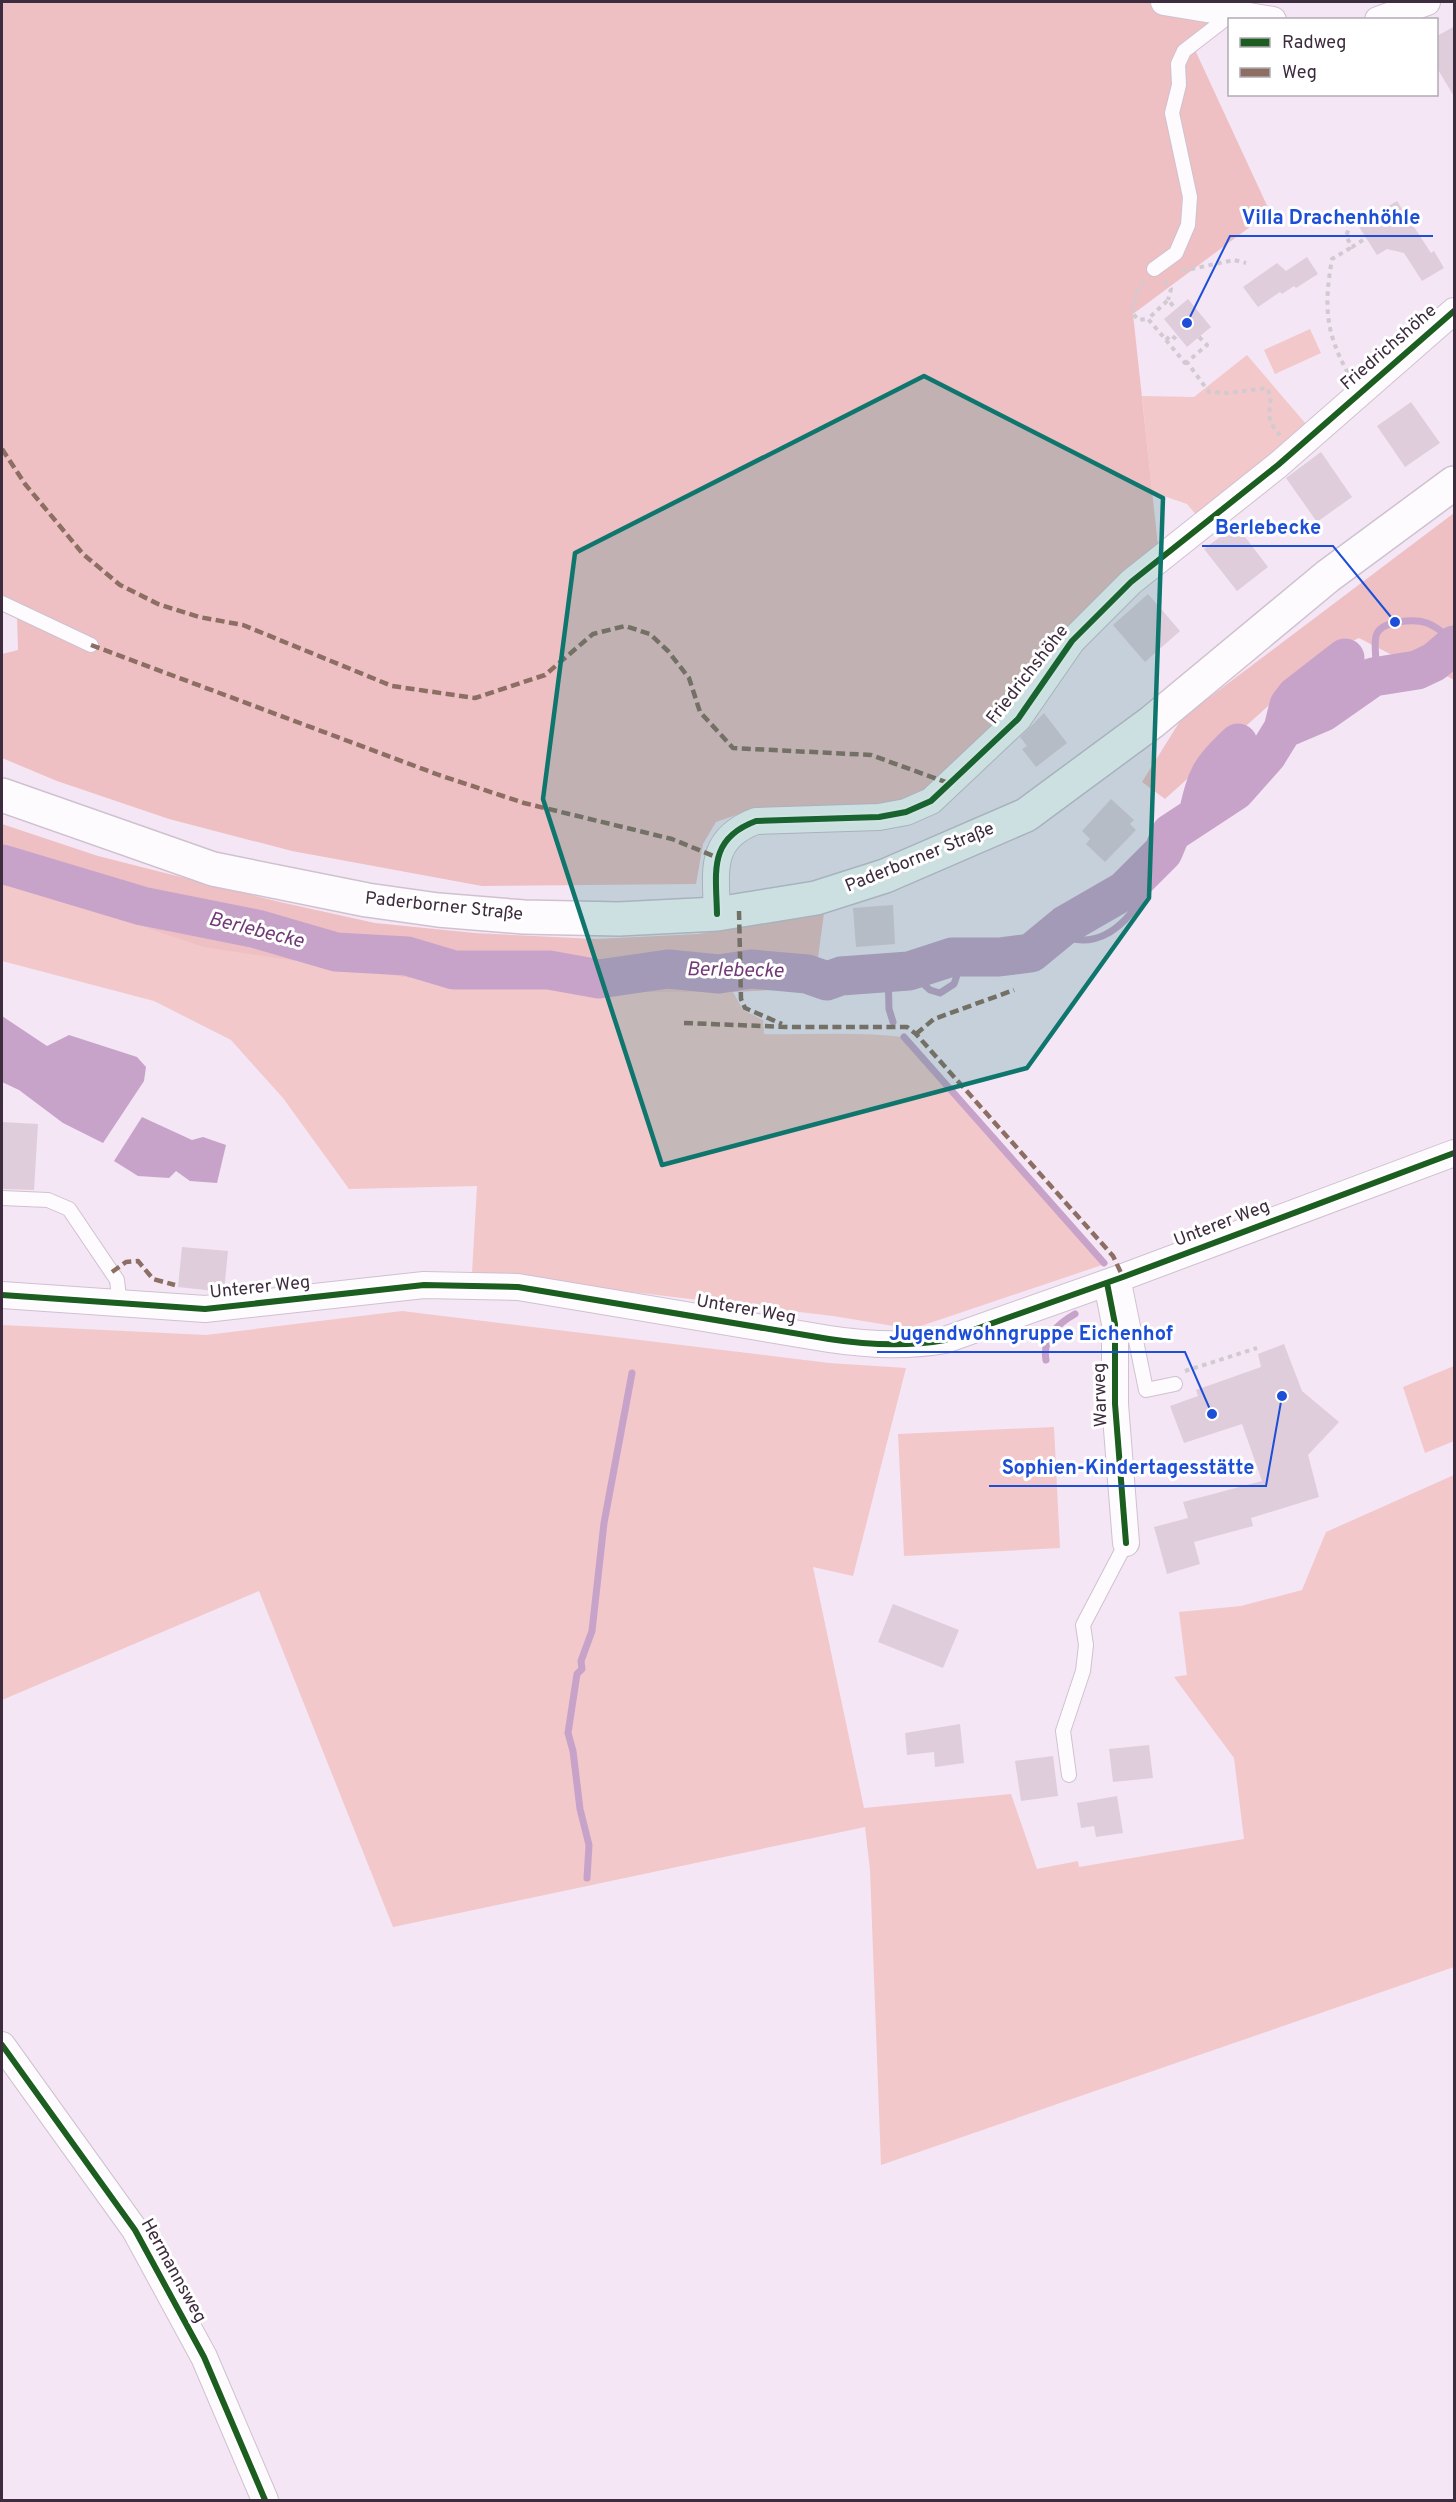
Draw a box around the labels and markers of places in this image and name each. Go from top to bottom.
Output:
callout: Villa Drachenhöhle [1230,198,1433,236]
callout: Berlebecke [1202,508,1333,546]
callout: Jugendwohngruppe Eichenhof [877,1314,1185,1352]
callout: Sophien-Kindertagesstätte [989,1448,1266,1486]

